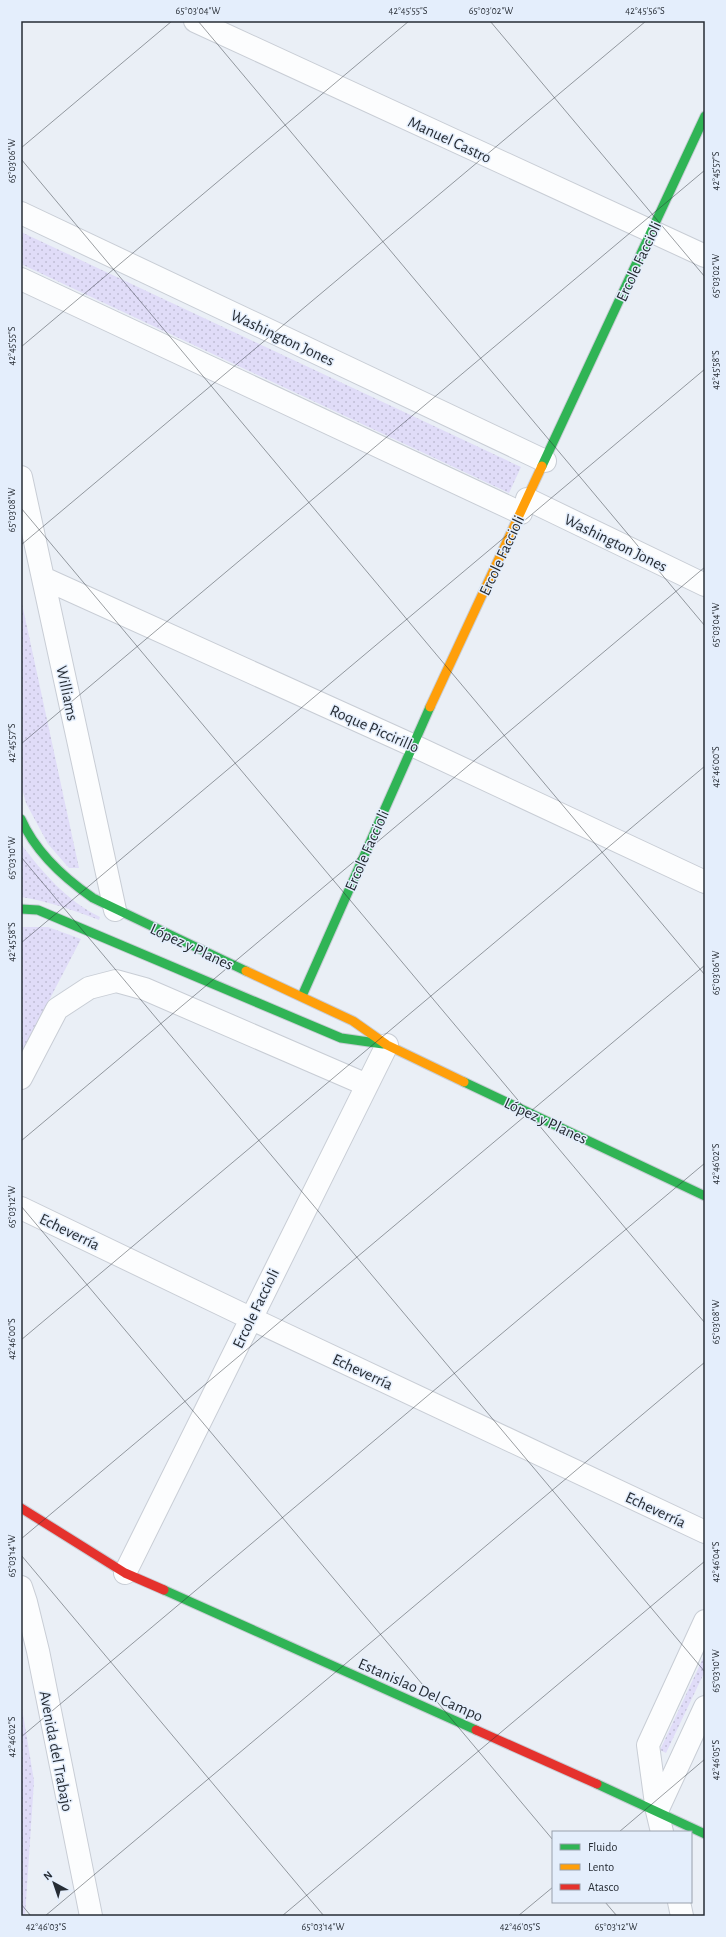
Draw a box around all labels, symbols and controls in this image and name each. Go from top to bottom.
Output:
text: 65°03'04"W [176,6,220,16]
text: 42°45'55"S [389,6,428,16]
text: 65°03'02"W [469,6,513,16]
text: 42°45'56"S [625,6,665,16]
street label: Manuel Castro [405,114,494,166]
text: 65°03'06"W [7,139,17,183]
text: 42°45'57"S [711,151,721,190]
street label: Ercole Faccioli [613,219,664,304]
text: 65°03'02"W [711,254,721,298]
street label: Washington Jones [228,307,337,369]
text: 42°45'55"S [7,326,17,365]
text: 42°45'58"S [711,350,721,390]
text: 65°03'08"W [7,488,17,532]
street label: Washington Jones [562,511,670,575]
street label: Ercole Faccioli [476,513,527,598]
text: 65°03'04"W [711,603,721,647]
street label: Williams [53,664,81,722]
street label: Roque Piccirillo [328,702,422,756]
text: 42°45'57"S [7,723,17,762]
text: 42°46'00"S [711,746,721,788]
street label: Ercole Faccioli [342,808,392,893]
text: 65°03'10"W [7,836,17,880]
street label: López y Planes [147,921,236,974]
text: 42°45'58"S [7,922,17,962]
text: 65°03'06"W [711,951,721,995]
street label: López y Planes [501,1095,590,1148]
text: 42°46'02"S [711,1143,721,1184]
text: 65°03'12"W [7,1186,17,1228]
street label: Echeverría [37,1211,102,1253]
street label: Ercole Faccioli [230,1266,282,1351]
text: 65°03'08"W [711,1300,721,1344]
text: 42°46'00"S [7,1318,17,1360]
street label: Echeverría [330,1351,395,1393]
street label: Echeverría [623,1489,688,1531]
text: 65°03'14"W [7,1534,17,1578]
text: 42°46'04"S [711,1541,721,1583]
text: 65°03'10"W [711,1649,721,1693]
street label: Estanislao Del Campo [356,1655,485,1725]
street label: Avenida del Trabajo [35,1690,76,1813]
text: 42°46'02"S [7,1716,17,1757]
text: 42°46'05"S [711,1740,721,1780]
legend [552,1831,692,1903]
text: Fluido [588,1841,617,1853]
text: Lento [588,1861,614,1873]
north arrow [34,1863,74,1903]
text: N [41,1869,54,1882]
text: Atasco [588,1881,619,1893]
text: 42°46'03"S [26,1922,66,1932]
text: 65°03'14"W [302,1922,345,1932]
text: 42°46'05"S [500,1922,540,1932]
text: 65°03'12"W [595,1922,637,1932]

